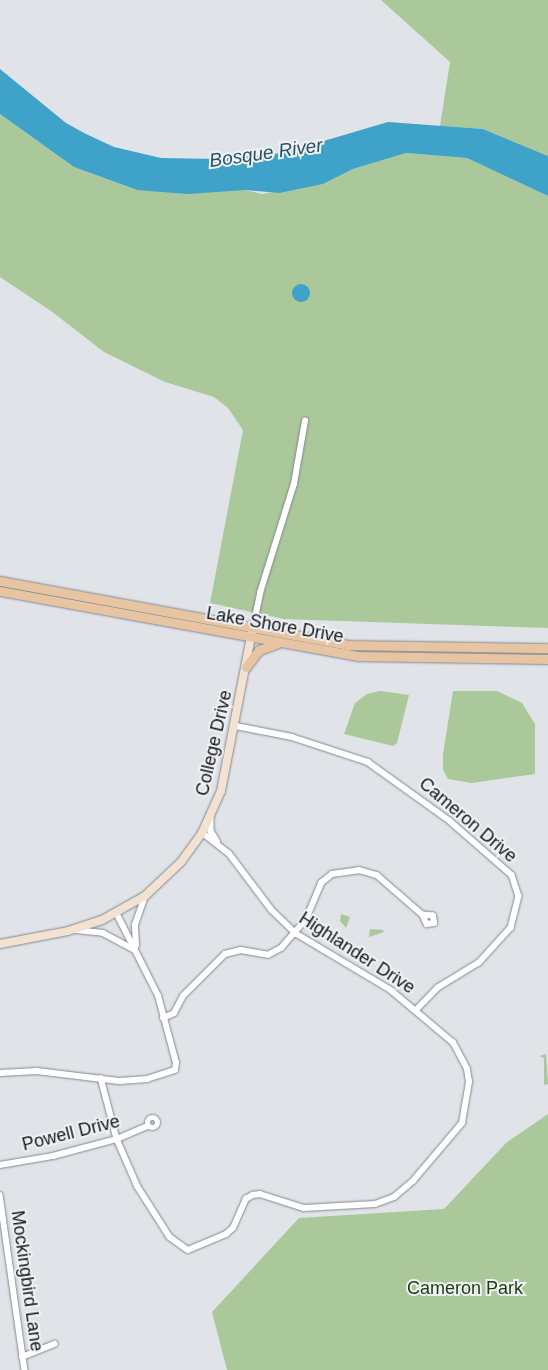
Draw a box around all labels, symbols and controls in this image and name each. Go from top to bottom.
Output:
water label: Bosque River [208,134,324,172]
street label: Lake Shore Drive [205,602,345,648]
street label: College Drive [191,688,237,798]
street label: Cameron Drive [415,773,521,867]
street label: Highlander Drive [295,907,419,999]
street label: Powell Drive [20,1110,122,1156]
street label: Mockingbird Lane [6,1209,48,1353]
park label: Cameron Park [407,1277,523,1299]

